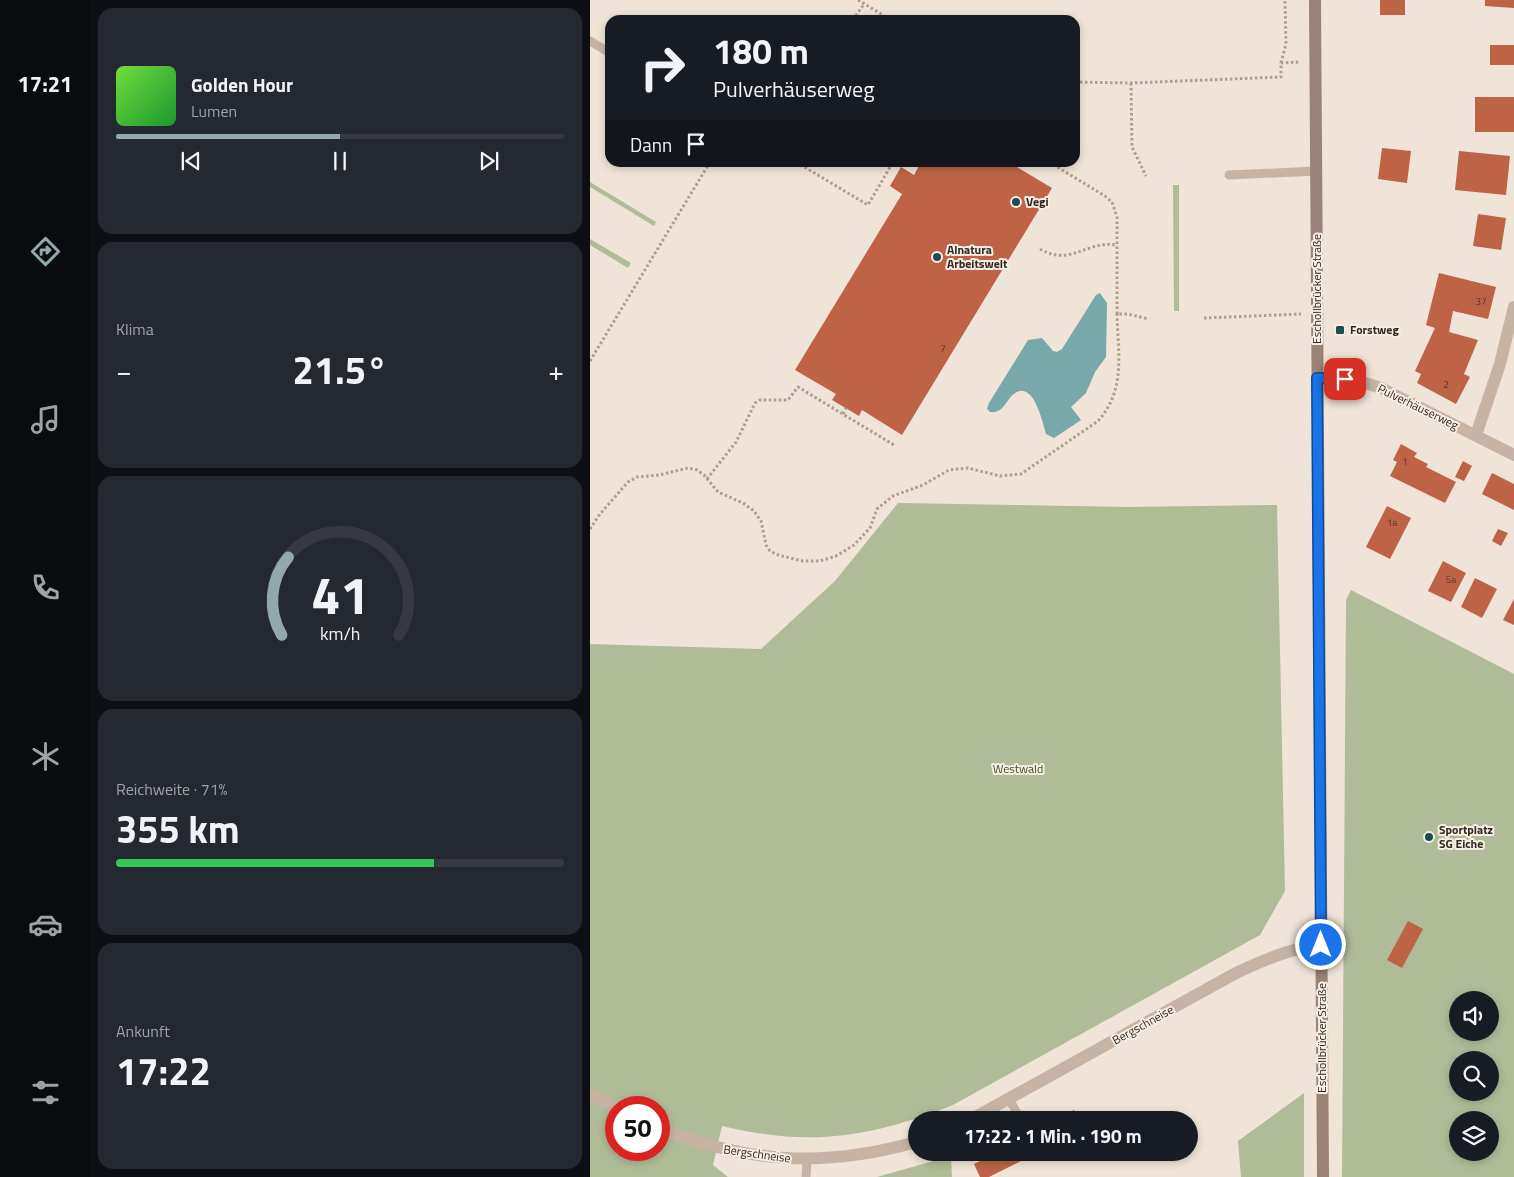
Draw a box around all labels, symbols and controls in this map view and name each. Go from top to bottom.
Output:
text: 180 m [713,24,809,78]
icon: right [630,35,695,100]
text: 17:21 [18,67,72,101]
text: Golden Hour [191,70,293,99]
text: Pulverhäuserweg [713,72,874,106]
text: Lumen [191,99,237,123]
text: Dann [630,130,672,159]
icon: arrive [682,130,710,158]
icon: previous [177,147,205,175]
icon: pause [326,147,354,175]
icon: next [475,147,503,175]
place label: Vegi [1026,192,1049,211]
marker: Vegi [1010,196,1022,208]
icon: directions [28,234,63,269]
street label: Eschollbrücker Straße [1307,234,1326,344]
place label: Alnatura Arbeitswelt [947,240,1008,273]
marker: Alnatura Arbeitswelt [931,251,943,263]
house number: 37 [1475,294,1487,309]
text: Klima [116,317,154,341]
place label: Forstweg [1350,320,1399,339]
marker: Forstweg [1334,324,1346,336]
text: 21.5° [293,341,387,399]
house number: 7 [940,341,946,356]
text: − [116,349,132,392]
text: + [548,349,564,392]
pin [1324,358,1366,400]
icon: arrive [1331,365,1359,393]
house number: 2 [1443,377,1449,392]
street label: Pulverhäuserweg [1374,379,1462,434]
icon: music [28,402,63,437]
house number: 1 [1402,454,1408,469]
house number: 1a [1387,515,1397,530]
text: 41 [311,555,369,634]
icon: phone [28,570,63,605]
house number: 5a [1446,572,1456,587]
text: km/h [320,620,360,647]
icon: climate [28,739,63,774]
park label: Westwald [993,759,1043,778]
text: Reichweite · 71% [116,777,228,801]
text: 355 km [116,800,240,858]
place label: Sportplatz SG Eiche [1439,820,1493,853]
marker: Sportplatz SG Eiche [1423,831,1435,843]
icon: car [28,907,63,942]
position arrow [1294,918,1346,970]
street label: Eschollbrücker Straße [1312,983,1331,1093]
map controls [1449,991,1499,1161]
button: sound [1449,991,1499,1041]
street label: Bergschneise [1109,1000,1177,1049]
text: Ankunft [116,1019,170,1043]
text: 17:22 [116,1042,211,1100]
button: search [1449,1051,1499,1101]
icon: filters [28,1075,63,1110]
speed limit sign: 50 [605,1096,670,1161]
button: layers [1449,1111,1499,1161]
text: 17:22 · 1 Min. · 190 m [964,1121,1142,1150]
street label: Bergschneise [722,1139,792,1168]

